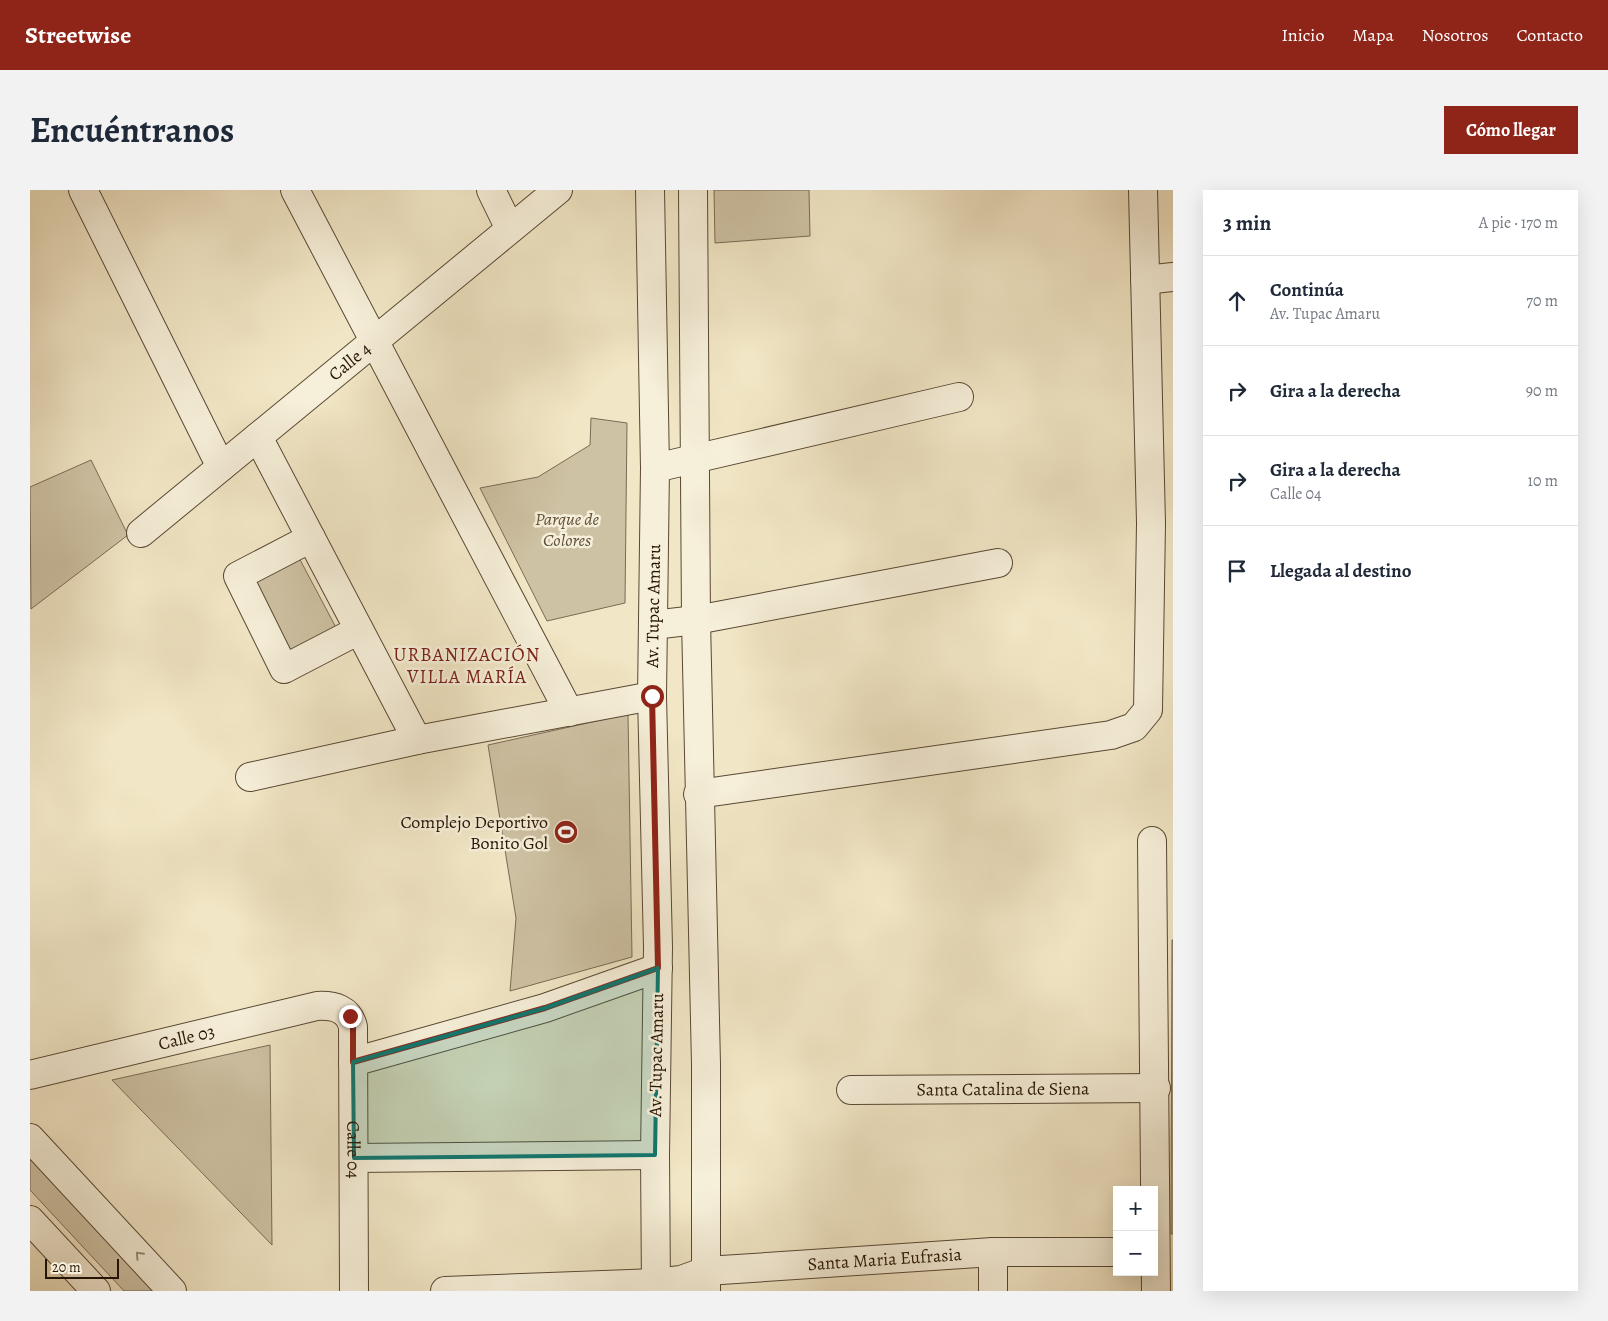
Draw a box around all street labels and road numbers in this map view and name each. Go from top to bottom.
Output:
street label: Calle 4 [323,337,376,386]
street label: Av. Tupac Amaru [640,544,666,669]
street label: Av. Tupac Amaru [643,993,669,1118]
street label: Calle 03 [156,1019,217,1056]
street label: Santa Catalina de Siena [916,1076,1090,1102]
street label: Calle 04 [341,1121,366,1179]
street label: Santa Maria Eufrasia [807,1242,963,1276]

